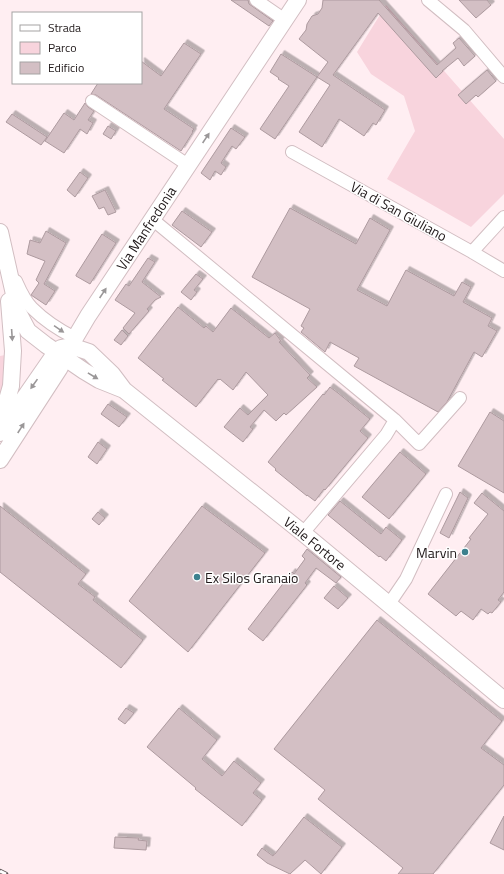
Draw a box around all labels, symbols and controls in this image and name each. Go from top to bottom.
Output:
legend [12,12,142,84]
text: Strada [48,18,81,37]
text: Parco [48,38,77,57]
text: Edificio [48,58,84,77]
one-way arrow [202,133,210,143]
street label: Via di San Giuliano [347,176,451,246]
street label: Via Manfredonia [111,182,181,274]
one-way arrow [99,288,107,298]
one-way arrow [54,325,64,333]
one-way arrow [8,329,15,341]
one-way arrow [87,373,99,380]
one-way arrow [30,379,38,389]
one-way arrow [17,423,25,433]
street label: Viale Fortore [279,511,351,575]
place label: Marvin [416,542,457,563]
marker: Marvin [460,547,470,557]
place label: Ex Silos Granaio [205,567,299,588]
marker: Ex Silos Granaio [192,572,202,582]

